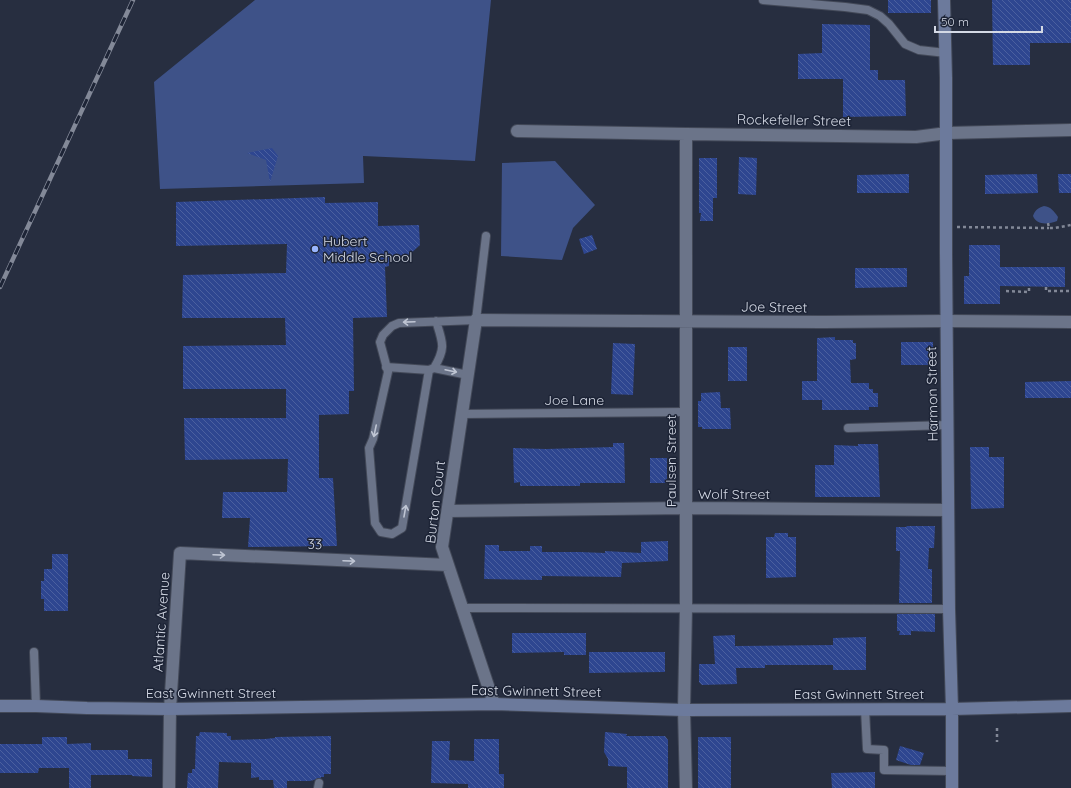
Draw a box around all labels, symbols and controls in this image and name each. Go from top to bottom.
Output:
scale bar [935,8,1042,34]
text: 50 m [941,14,969,29]
street label: Rockefeller Street [737,110,852,130]
place label: Hubert Middle School [323,232,413,266]
marker: Hubert Middle School [310,244,320,254]
street label: Joe Street [741,297,808,317]
one-way arrow [403,319,416,326]
street label: Harmon Street [922,346,942,442]
one-way arrow [444,368,457,376]
street label: Joe Lane [544,391,604,409]
street label: Paulsen Street [662,415,680,507]
one-way arrow [370,424,378,437]
street label: Burton Court [421,459,449,544]
street label: Wolf Street [698,485,770,503]
one-way arrow [401,505,409,518]
street label: 33 [307,535,323,553]
one-way arrow [212,551,225,559]
one-way arrow [342,557,355,564]
street label: Atlantic Avenue [149,571,173,673]
street label: East Gwinnett Street [471,681,602,701]
street label: East Gwinnett Street [146,684,276,702]
street label: East Gwinnett Street [794,685,924,703]

